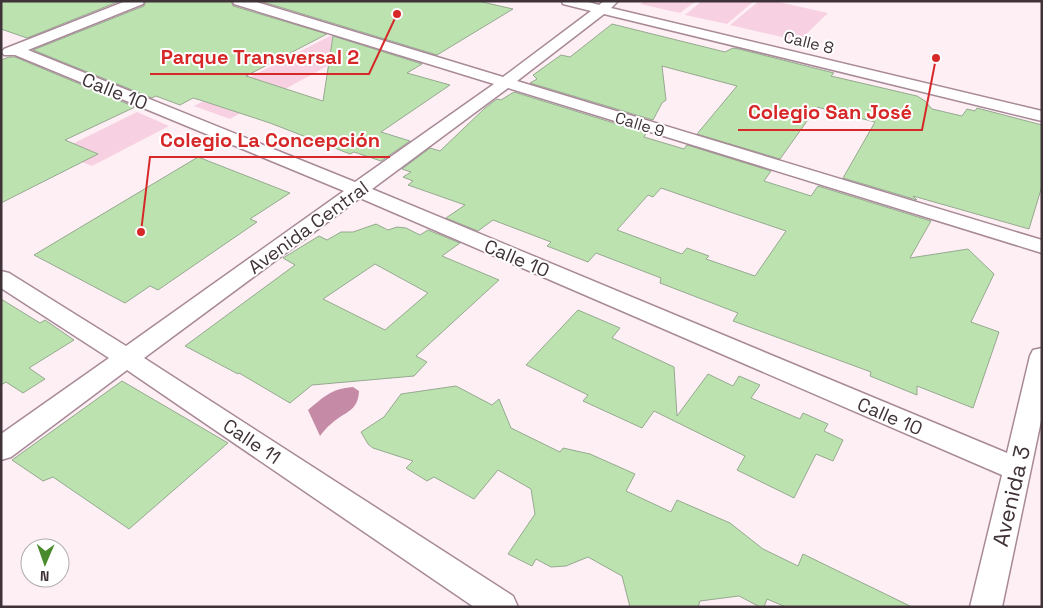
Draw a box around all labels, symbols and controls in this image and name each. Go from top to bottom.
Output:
street label: Calle 8 [782,26,836,59]
callout: Parque Transversal 2 [150,39,369,74]
text: Parque Transversal 2 [161,44,359,70]
street label: Calle 10 [78,67,151,116]
callout: Colegio San José [738,95,922,130]
text: Colegio San José [748,99,912,125]
street label: Calle 9 [613,107,667,142]
callout: Colegio La Concepción [150,122,390,157]
text: Colegio La Concepción [160,127,380,153]
street label: Avenida Central [243,175,374,280]
street label: Calle 10 [480,234,553,283]
street label: Calle 10 [853,392,926,441]
street label: Calle 11 [218,413,285,470]
street label: Avenida 3 [986,443,1036,549]
north arrow [20,538,70,588]
text: N [40,567,50,585]

